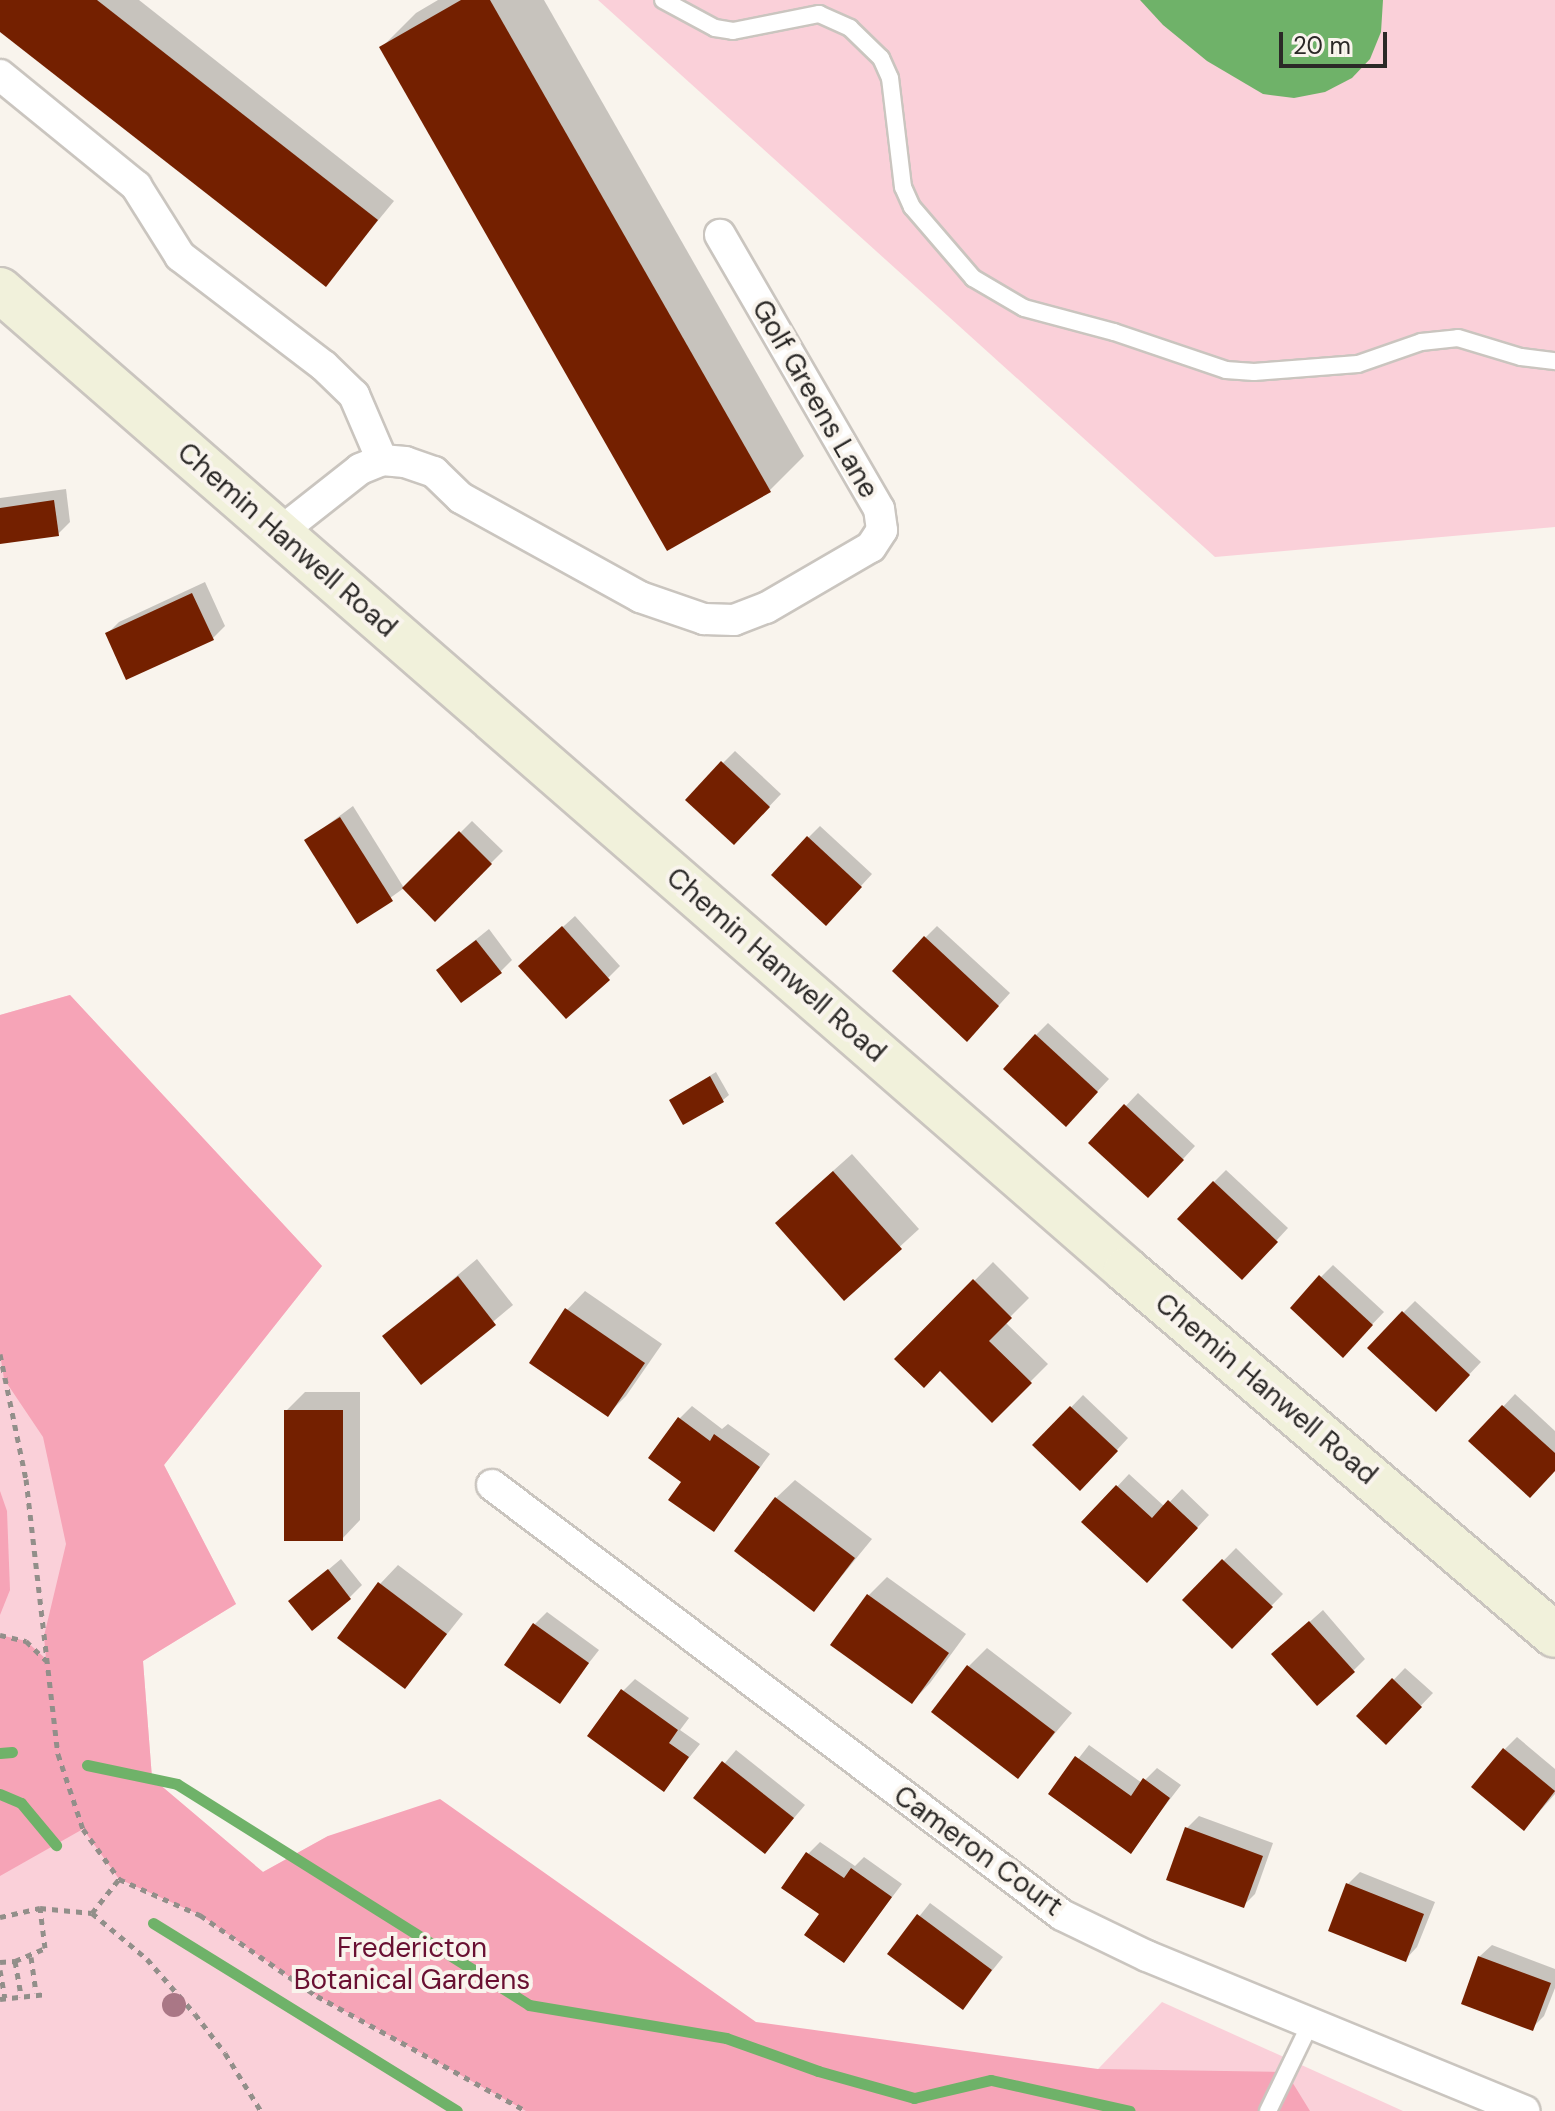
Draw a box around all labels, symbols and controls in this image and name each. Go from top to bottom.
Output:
scale bar [1283,16,1391,66]
text: 20 m [1293,30,1351,61]
street label: Golf Greens Lane [745,294,885,504]
street label: Chemin Hanwell Road [171,436,403,644]
street label: Chemin Hanwell Road [660,861,892,1069]
street label: Chemin Hanwell Road [1148,1286,1384,1492]
street label: Cameron Court [887,1779,1069,1923]
park label: Fredericton Botanical Gardens [294,1931,530,1997]

